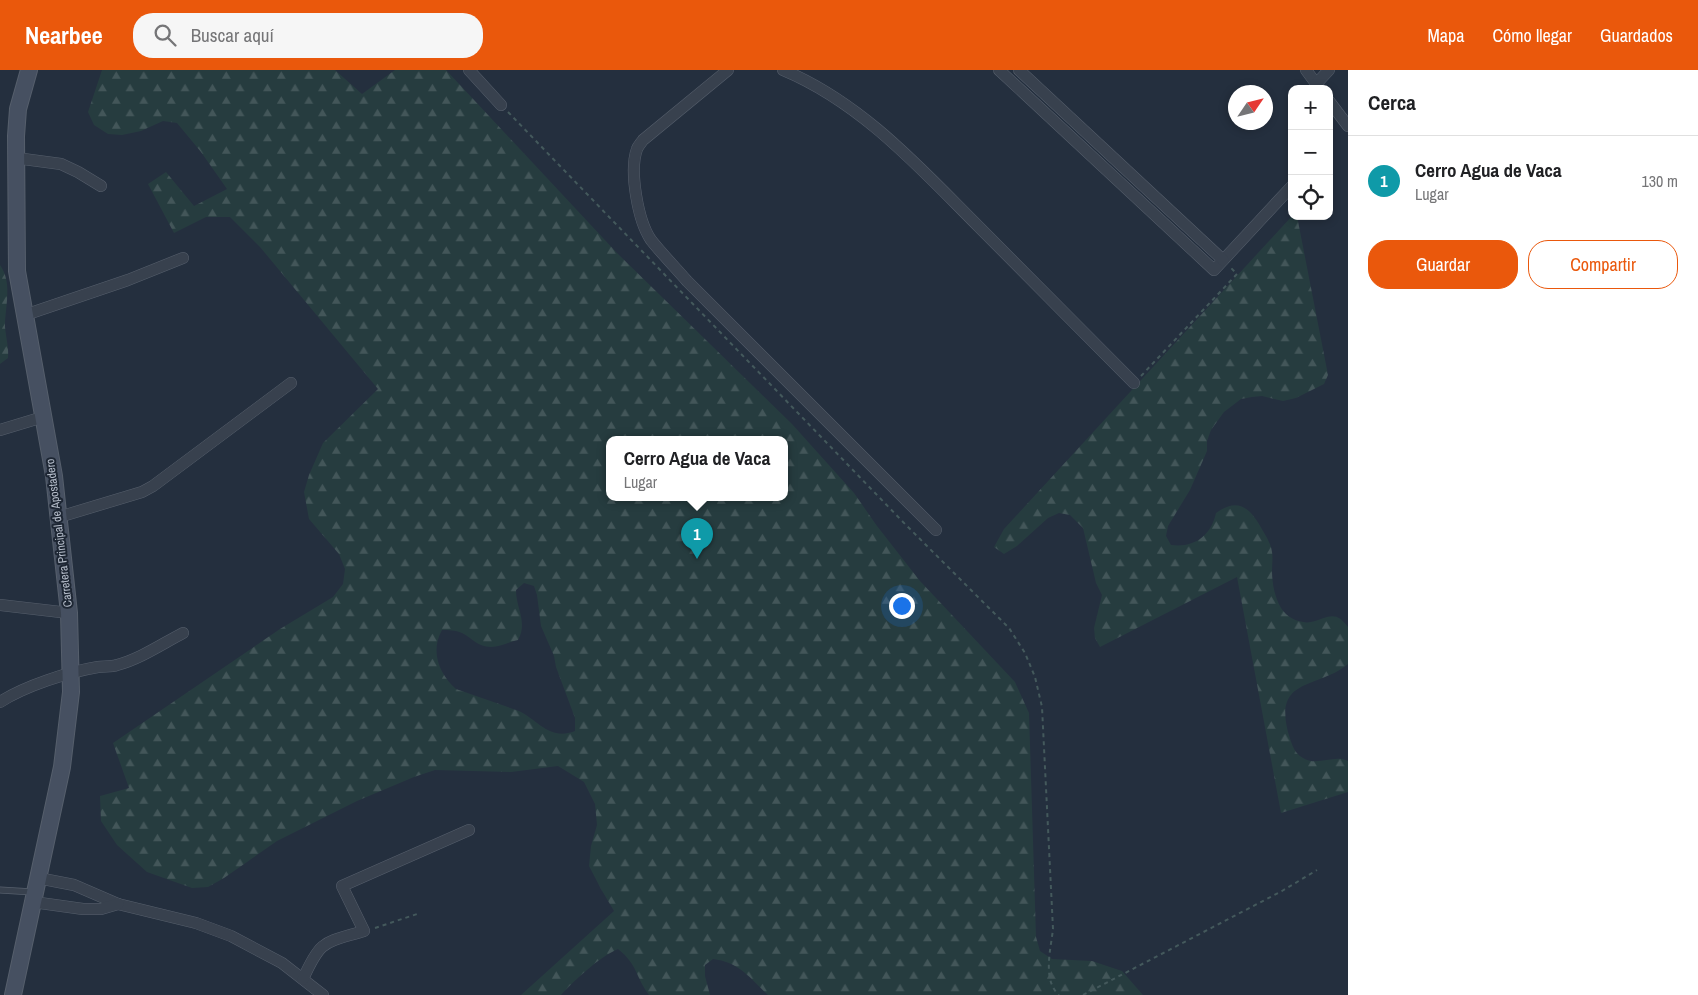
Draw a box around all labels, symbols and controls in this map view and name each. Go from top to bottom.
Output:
search box [133,13,483,58]
text: Nearbee [25,19,103,51]
icon: search [151,21,179,49]
text: Buscar aquí [191,22,274,48]
text: Mapa [1427,23,1464,48]
text: Cómo llegar [1492,23,1572,48]
text: Guardados [1600,23,1673,48]
north arrow [1228,85,1273,130]
map controls [1288,85,1333,220]
button: + [1288,85,1333,130]
text: Cerca [1368,88,1416,117]
button: − [1288,130,1333,175]
text: Cerro Agua de Vaca [1415,157,1562,183]
text: 1 [1380,170,1388,192]
text: 130 m [1642,170,1678,192]
button: locate [1288,175,1333,220]
text: Lugar [1415,183,1449,205]
button: Guardar [1368,240,1518,289]
button: Compartir [1528,240,1678,289]
popup [606,436,788,501]
text: Cerro Agua de Vaca [624,445,770,471]
street label: Carretera Principal de Apostadero [42,458,76,608]
text: Lugar [624,471,657,493]
pin: 1 [681,518,713,559]
your location [889,593,915,619]

